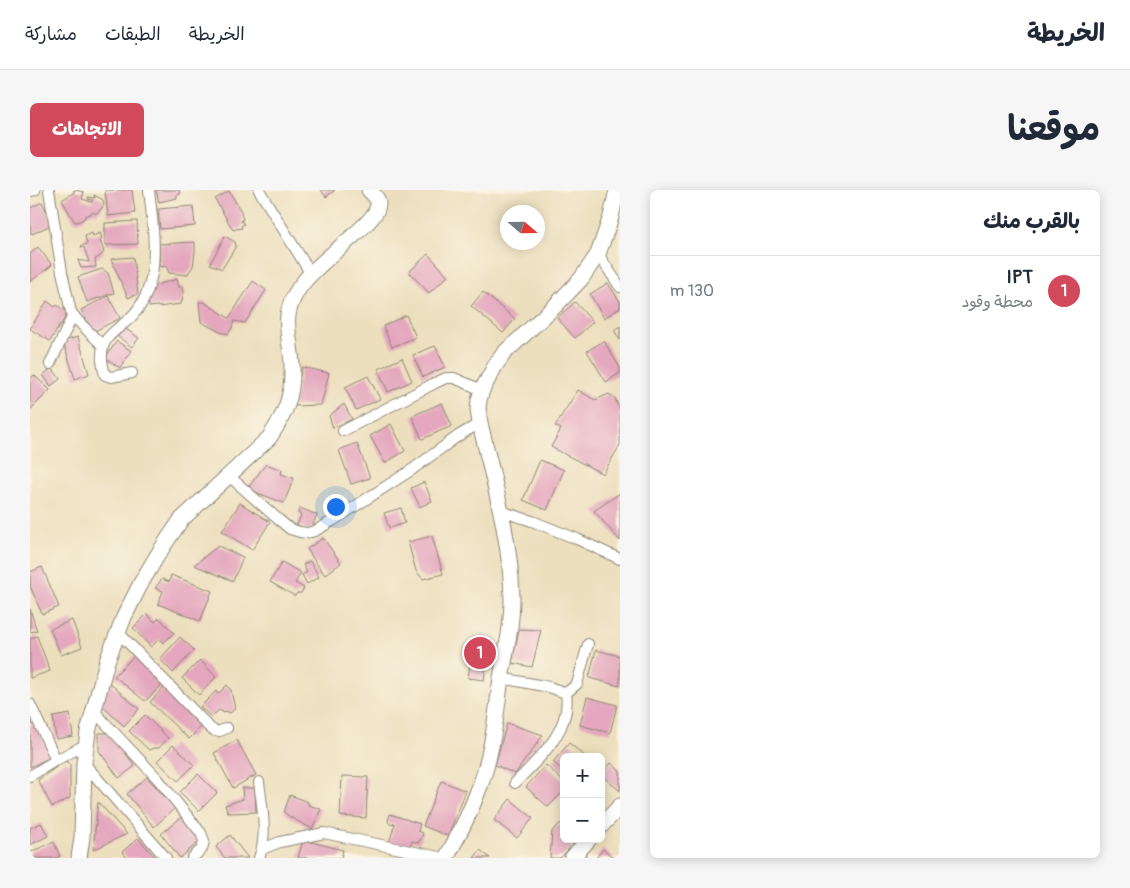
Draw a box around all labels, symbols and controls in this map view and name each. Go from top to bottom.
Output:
text: الخريطة [1027,19,1105,48]
text: مشاركة [25,23,77,46]
text: الطبقات [105,23,161,46]
text: الخريطة [189,23,245,46]
button: الاتجاهات [30,103,144,157]
text: موقعنا [1007,107,1100,151]
north arrow [500,205,545,250]
text: بالقرب منك [983,208,1080,235]
text: IPT [1007,265,1033,289]
text: 130 m [670,281,714,301]
text: 1 [1061,281,1067,301]
text: محطة وقود [962,292,1033,312]
your location [323,494,349,520]
pin: 1 [464,634,496,672]
map controls [560,753,605,843]
button: + [560,753,605,798]
button: − [560,798,605,843]

